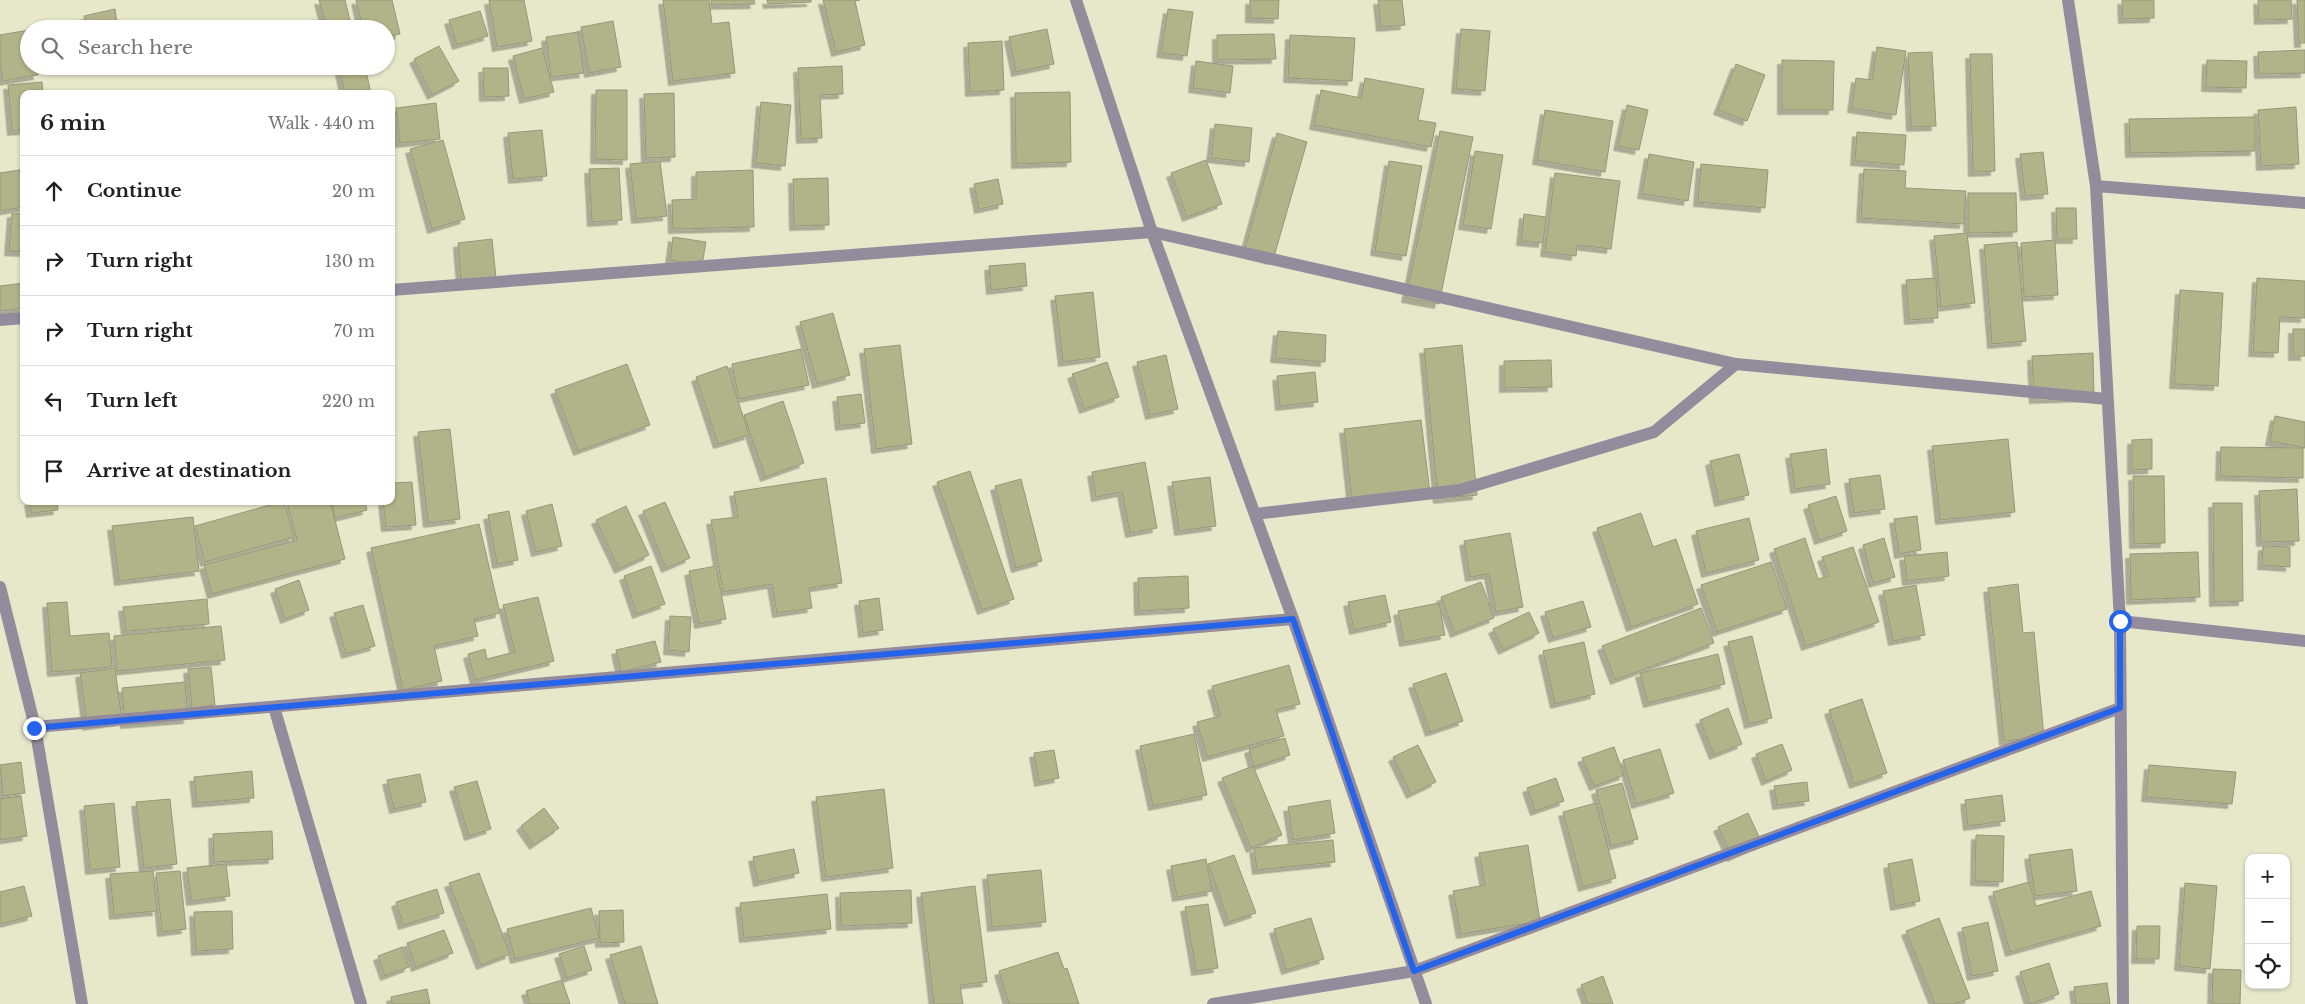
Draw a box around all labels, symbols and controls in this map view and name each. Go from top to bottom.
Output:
search box [20,20,395,75]
icon: search [38,34,66,62]
text: Search here [78,36,193,59]
text: 6 min [40,110,106,136]
text: Walk · 440 m [268,113,375,133]
icon: ahead [40,177,68,205]
text: Continue [87,179,182,202]
text: 20 m [332,181,375,201]
icon: right [40,247,68,275]
text: Turn right [87,249,193,272]
text: 130 m [325,251,375,271]
icon: right [40,317,68,345]
text: Turn right [87,319,193,342]
text: 70 m [334,321,375,341]
icon: left [40,387,68,415]
text: Turn left [87,389,178,412]
text: 220 m [322,391,375,411]
icon: arrive [40,457,68,485]
text: Arrive at destination [87,459,291,482]
route start [2109,610,2132,633]
route end [23,717,46,740]
map controls [2245,854,2290,989]
button: + [2245,854,2290,899]
button: − [2245,899,2290,944]
button: locate [2245,944,2290,989]

